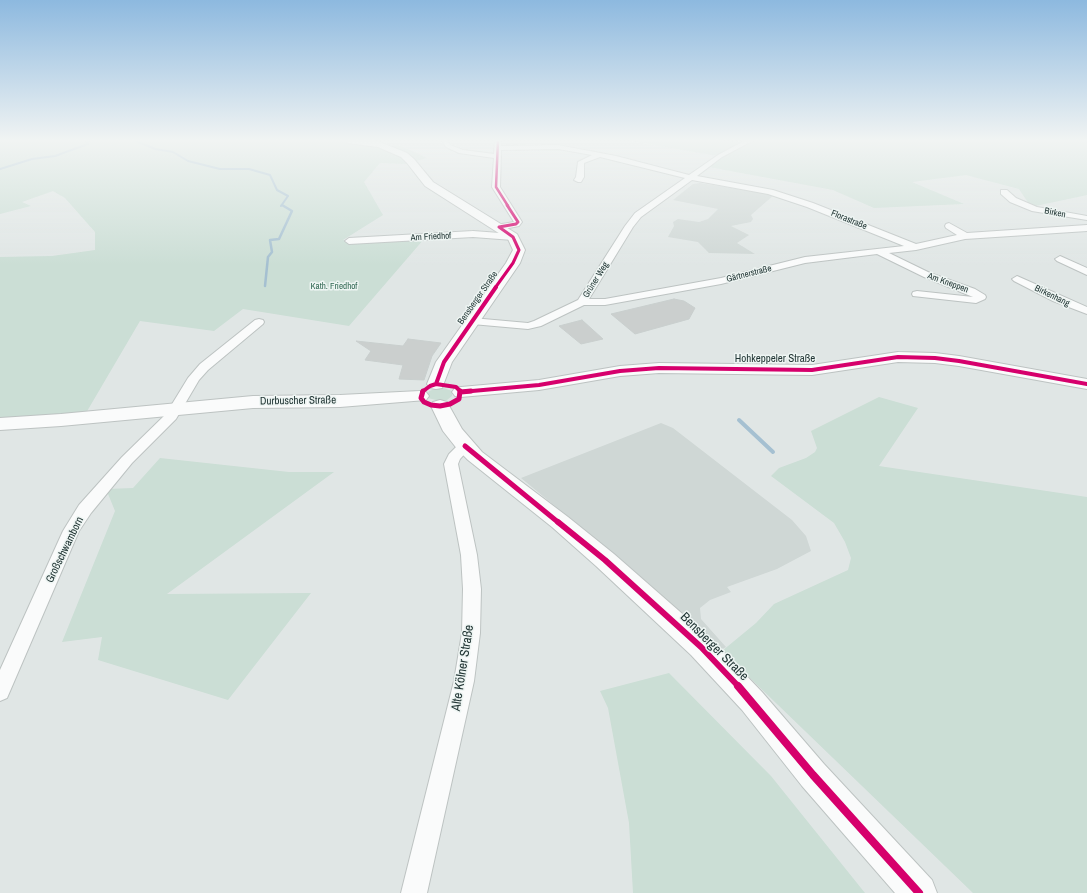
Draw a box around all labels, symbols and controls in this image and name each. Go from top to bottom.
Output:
street label: Birken [1044,206,1066,220]
street label: Florastraße [829,208,869,232]
street label: Am Friedhof [410,231,452,243]
street label: Grüner Weg [581,260,611,300]
street label: Gärtnerstraße [725,263,773,285]
street label: Bensberger Straße [456,269,500,327]
street label: Am Kneppen [926,271,970,295]
park label: Kath. Friedhof [311,282,357,292]
street label: Birkenhang [1033,283,1071,309]
street label: Hohkeppeler Straße [735,352,815,366]
street label: Durbuscher Straße [260,394,336,408]
street label: Großschwamborn [43,515,87,585]
street label: Bensberger Straße [677,610,751,684]
street label: Alte Kölner Straße [448,624,478,712]

